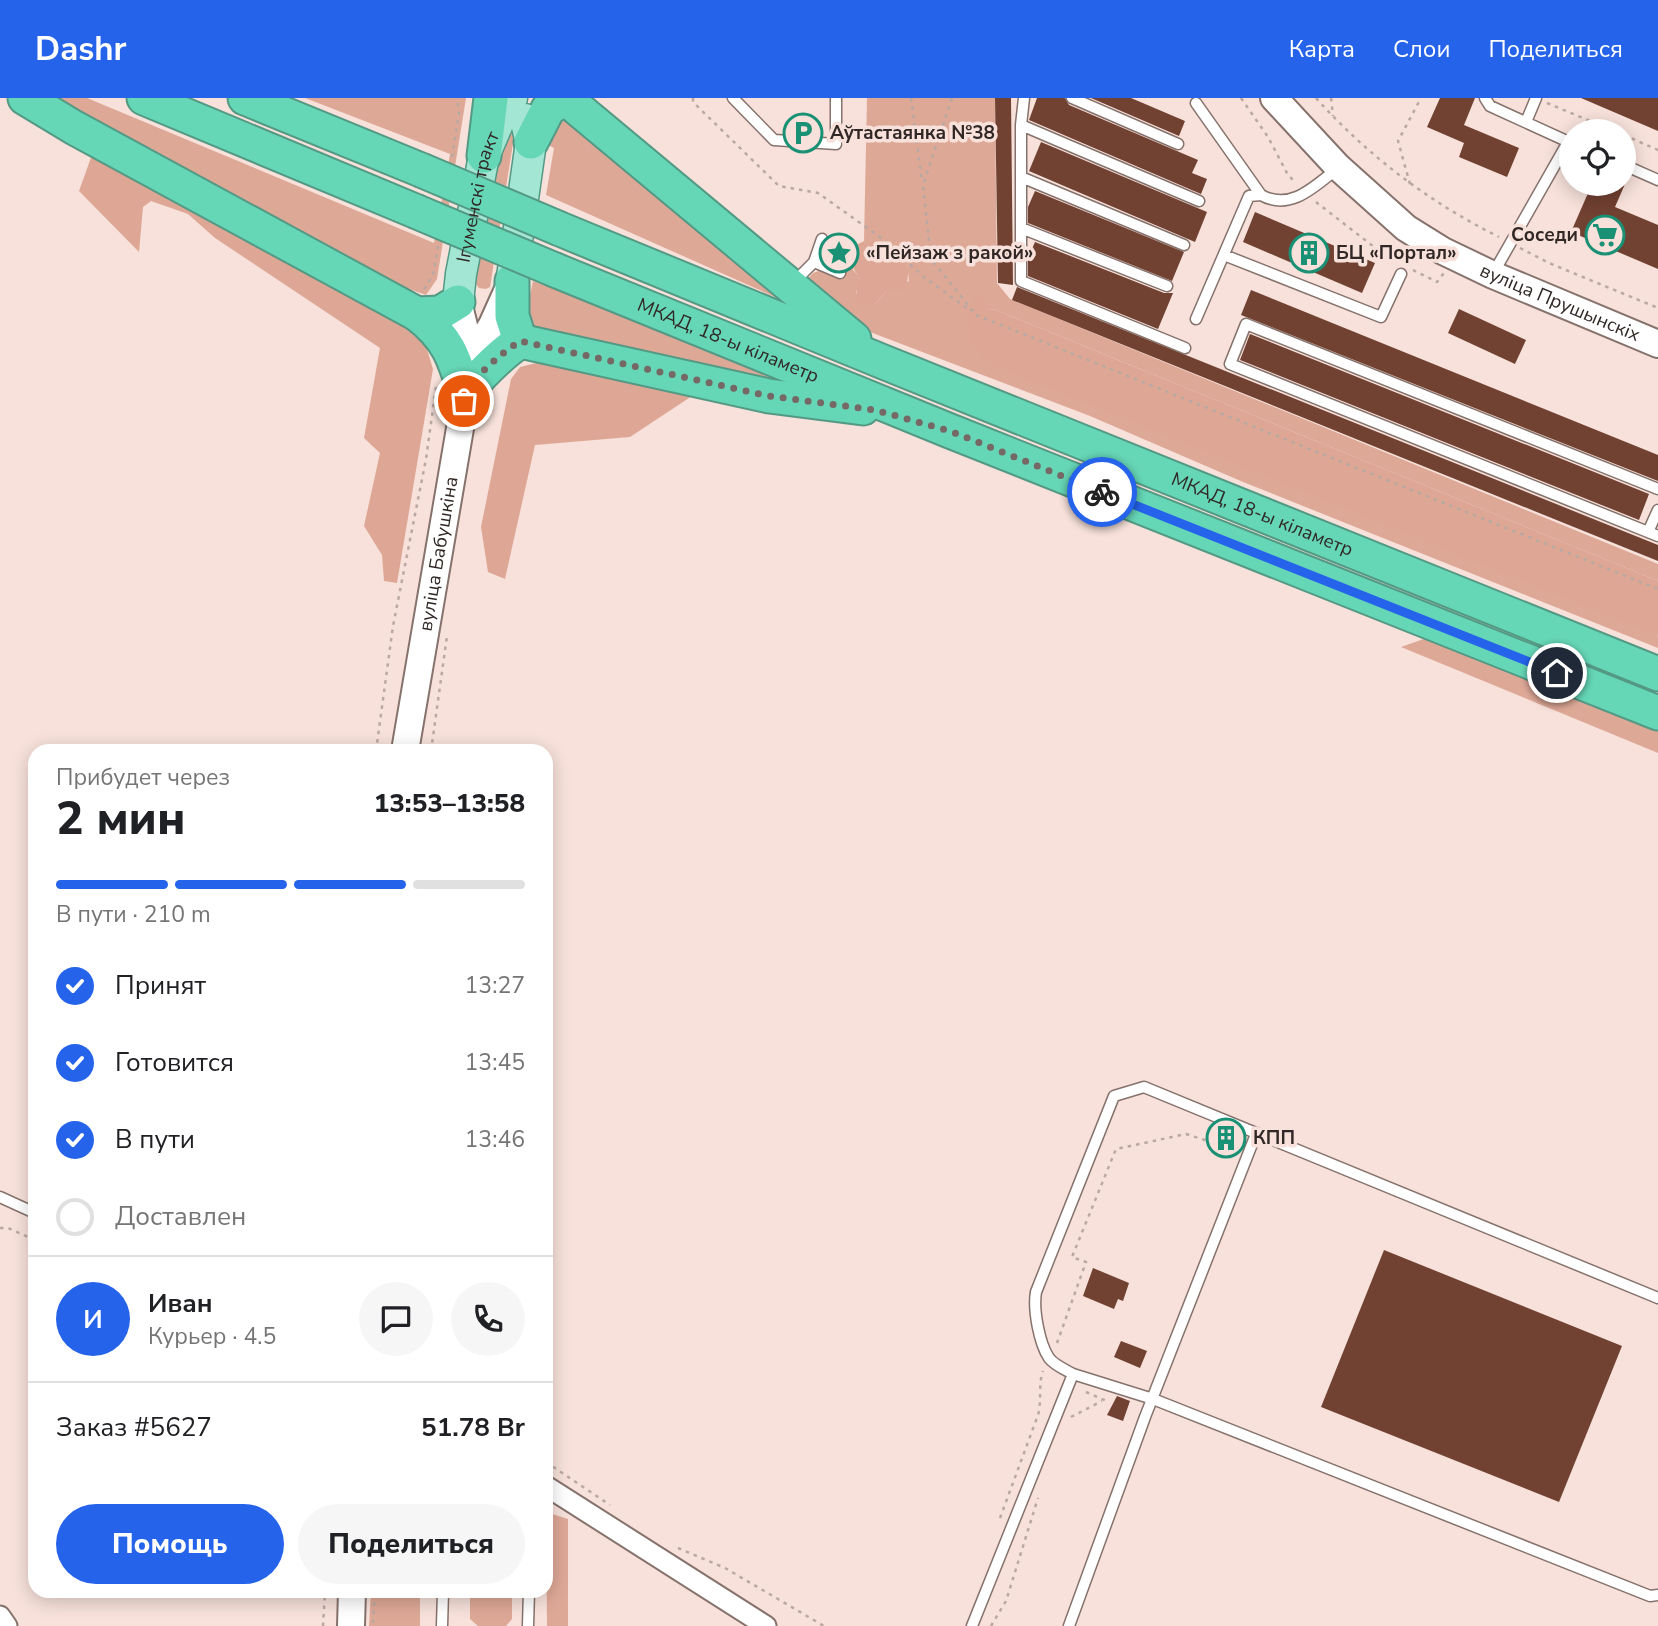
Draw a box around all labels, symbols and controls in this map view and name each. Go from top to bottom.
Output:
text: Dashr [35,27,127,72]
text: Карта [1289,33,1355,65]
text: Слои [1393,33,1450,65]
text: Поделиться [1488,33,1623,65]
parking icon: Аўтастаянка №38 [782,112,824,154]
map controls [1559,119,1636,196]
button: locate [1559,119,1636,196]
place label: Аўтастаянка №38 [830,120,995,146]
street label: Ігуменскі тракт [451,127,506,265]
supermarket icon: Соседи [1584,214,1626,256]
place label: Соседи [1511,222,1578,248]
place icon: «Пейзаж з ракой» [818,232,860,274]
building icon: БЦ «Портал» [1288,232,1330,274]
place label: «Пейзаж з ракой» [866,240,1033,266]
place label: БЦ «Портал» [1336,240,1457,266]
street label: вуліца Прушынскіх [1476,258,1644,348]
street label: МКАД, 18-ы кіламетр [633,292,823,389]
pin [434,371,494,431]
icon: bag [445,382,483,420]
courier [1067,457,1137,527]
street label: МКАД, 18-ы кіламетр [1167,466,1357,563]
icon: bike [1083,473,1121,511]
street label: вуліца Бабушкіна [413,475,465,633]
pin [1527,643,1587,703]
icon: home [1538,654,1576,692]
text: Прибудет через [56,762,230,793]
text: 13:53–13:58 [374,786,525,821]
text: 2 мин [56,787,185,850]
text: В пути · 210 m [56,899,211,930]
icon: check [56,967,94,1005]
text: Принят [115,968,206,1003]
text: 13:27 [465,970,525,1001]
icon: check [56,1044,94,1082]
text: Готовится [115,1045,234,1080]
text: 13:45 [465,1047,525,1078]
building icon: КПП [1205,1117,1247,1159]
icon: check [56,1121,94,1159]
text: В пути [115,1122,195,1157]
text: 13:46 [465,1124,525,1155]
place label: КПП [1253,1125,1295,1151]
text: Доставлен [115,1199,246,1234]
button: chat [359,1282,433,1356]
button: phone [451,1282,525,1356]
text: Иван [148,1286,213,1321]
text: И [83,1302,103,1337]
text: Курьер · 4.5 [148,1321,276,1352]
text: Заказ #5627 [56,1410,212,1445]
text: 51.78 Br [421,1410,525,1445]
button: Помощь [56,1504,284,1584]
button: Поделиться [298,1504,525,1584]

